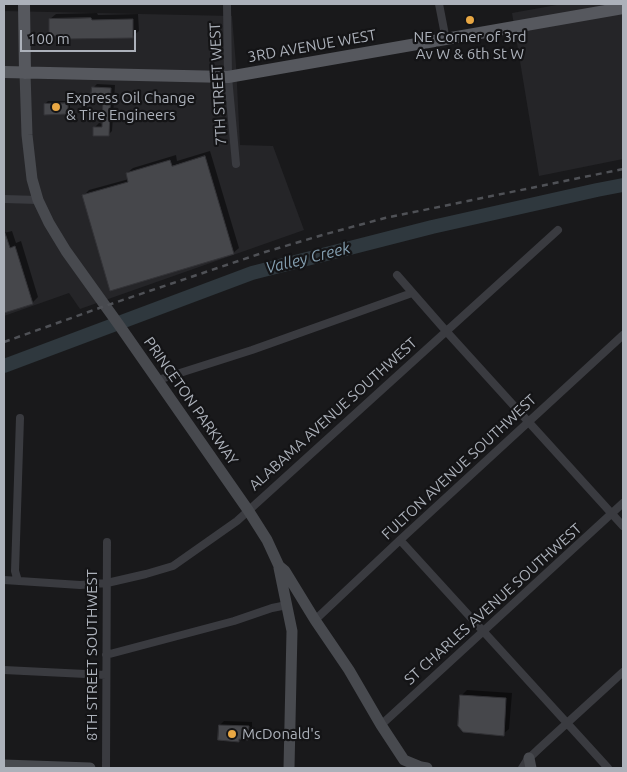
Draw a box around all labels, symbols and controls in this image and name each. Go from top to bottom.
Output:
marker: NE Corner of 3rd Av W & 6th St W [464,14,476,26]
scale bar [22,20,139,52]
street label: 7TH STREET WEST [206,22,230,146]
street label: 3RD AVENUE WEST [246,26,378,66]
place label: NE Corner of 3rd Av W & 6th St W [414,28,526,63]
text: 100 m [28,30,70,47]
place label: Express Oil Change & Tire Engineers [66,89,195,124]
marker: Express Oil Change & Tire Engineers [50,101,62,113]
water label: Valley Creek [264,238,352,278]
street label: PRINCETON PARKWAY [140,334,242,468]
street label: ALABAMA AVENUE SOUTHWEST [245,334,421,494]
street label: FULTON AVENUE SOUTHWEST [378,391,540,543]
street label: ST CHARLES AVENUE SOUTHWEST [401,520,585,688]
street label: 8TH STREET SOUTHWEST [83,569,101,741]
place label: McDonald's [242,725,320,743]
marker: McDonald's [226,728,238,740]

